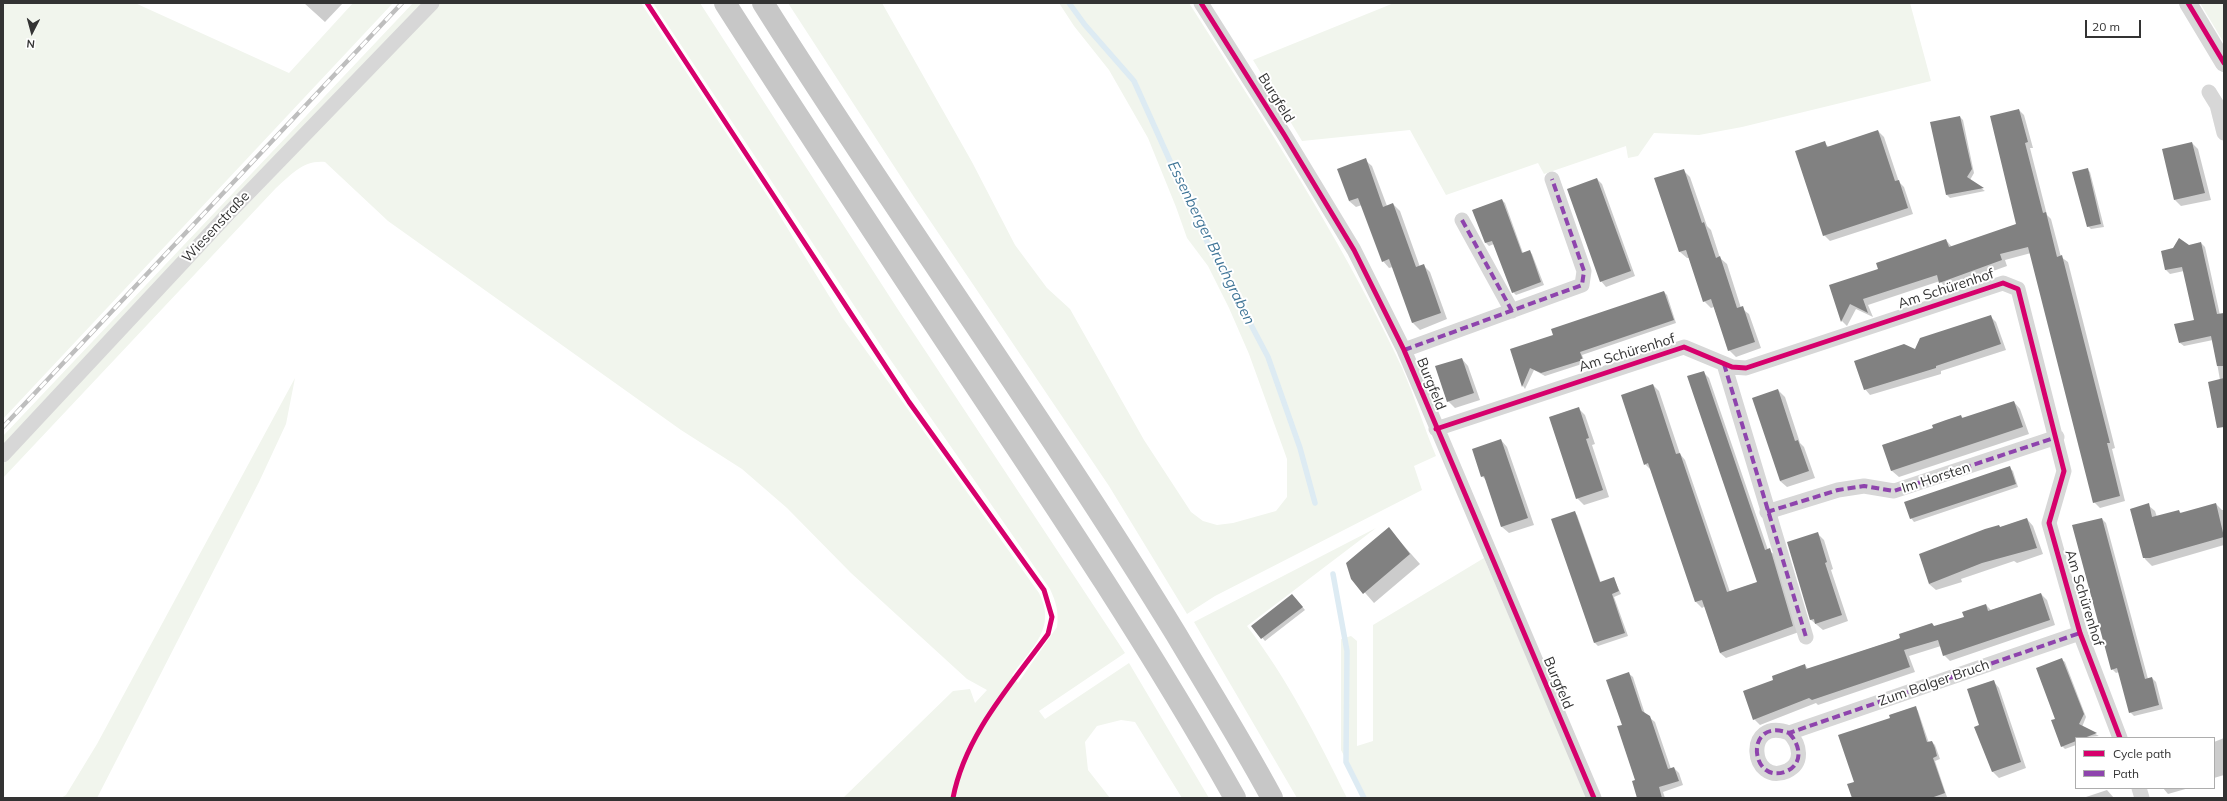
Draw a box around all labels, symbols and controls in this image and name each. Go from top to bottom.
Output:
north arrow [12,12,52,52]
scale bar [2087,12,2143,38]
text: 20 m [2092,19,2120,34]
text: N [26,37,36,51]
street label: Burgfeld [1254,70,1298,126]
water label: Essenberger Bruchgraben [1164,158,1258,328]
street label: Wiesenstraße [179,188,253,266]
street label: Am Schürenhof [1896,266,1996,312]
street label: Am Schürenhof [1577,330,1677,376]
street label: Burgfeld [1413,355,1449,413]
street label: Im Horsten [1900,459,1972,497]
street label: Am Schürenhof [2061,548,2107,648]
street label: Burgfeld [1540,654,1576,712]
street label: Zum Balger Bruch [1876,656,1992,710]
legend [2075,737,2215,789]
text: Cycle path [2113,746,2171,761]
text: Path [2113,766,2139,781]

